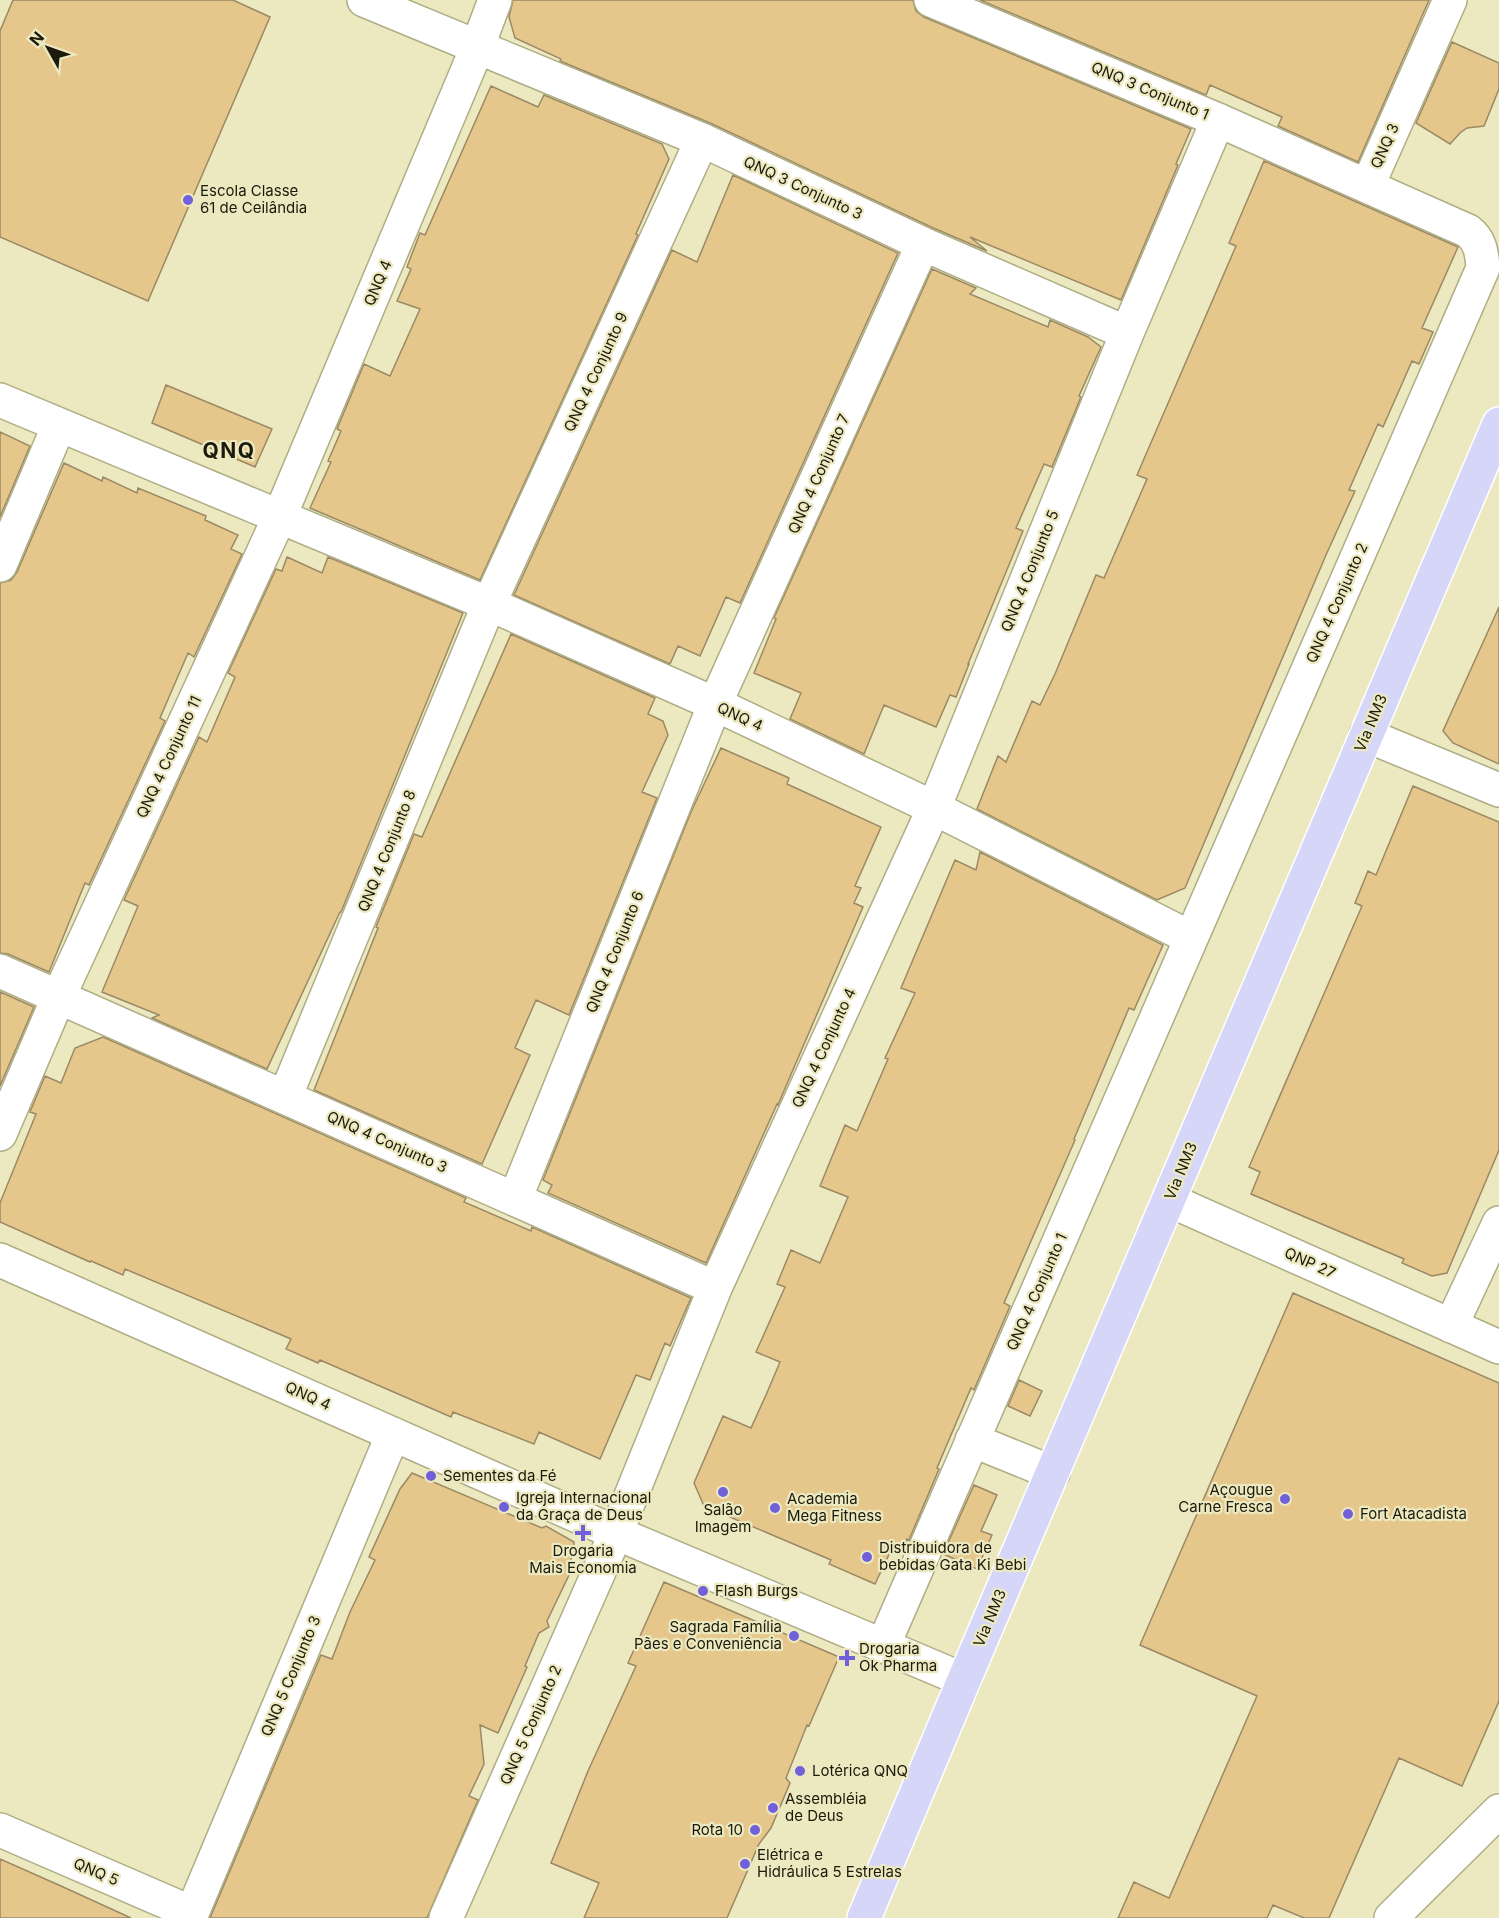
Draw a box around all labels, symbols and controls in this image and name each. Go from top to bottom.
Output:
north arrow [18,18,78,78]
text: N [25,27,48,49]
street label: QNQ 3 Conjunto 1 [1088,57,1212,124]
street label: QNQ 3 [1366,120,1403,171]
street label: QNQ 3 Conjunto 3 [741,152,866,223]
place label: Escola Classe 61 de Ceilândia [200,181,307,217]
marker: Escola Classe 61 de Ceilândia [181,193,195,207]
street label: QNQ 4 [359,257,396,309]
street label: QNQ 4 Conjunto 9 [560,309,632,435]
street label: QNQ 4 Conjunto 7 [784,411,853,537]
district label: QNQ [202,438,256,463]
street label: QNQ 4 Conjunto 5 [996,507,1063,634]
street label: QNQ 4 Conjunto 2 [1301,540,1372,666]
street label: Via NM3 [1350,691,1391,754]
street label: QNQ 4 Conjunto 11 [132,693,205,821]
street label: QNQ 4 [714,698,766,735]
street label: QNQ 4 Conjunto 8 [353,787,420,915]
street label: QNQ 4 Conjunto 6 [581,888,648,1016]
street label: QNQ 4 Conjunto 4 [787,985,860,1111]
street label: QNQ 4 Conjunto 3 [324,1106,450,1177]
street label: Via NM3 [1160,1139,1201,1202]
street label: QNQ 4 Conjunto 1 [1002,1230,1071,1353]
street label: QNP 27 [1282,1243,1339,1282]
street label: QNQ 4 [282,1377,334,1414]
place label: Sementes da Fé [443,1466,557,1485]
marker: Sementes da Fé [424,1469,438,1483]
place label: Açougue Carne Fresca [1178,1480,1273,1516]
marker: Salão Imagem [716,1485,730,1499]
place label: Igreja Internacional da Graça de Deus [516,1488,651,1524]
place label: Academia Mega Fitness [787,1489,882,1525]
marker: Açougue Carne Fresca [1278,1492,1292,1506]
marker: Igreja Internacional da Graça de Deus [497,1500,511,1514]
place label: Salão Imagem [695,1500,751,1536]
marker: Academia Mega Fitness [768,1501,782,1515]
place label: Fort Atacadista [1360,1504,1467,1523]
marker: Fort Atacadista [1341,1507,1355,1521]
marker: Drogaria Mais Economia [576,1526,590,1540]
place label: Distribuidora de bebidas Gata Ki Bebi [879,1538,1026,1574]
place label: Drogaria Mais Economia [529,1541,637,1577]
marker: Distribuidora de bebidas Gata Ki Bebi [860,1550,874,1564]
place label: Flash Burgs [715,1581,798,1600]
marker: Flash Burgs [696,1584,710,1598]
street label: Via NM3 [969,1586,1010,1649]
street label: QNQ 5 Conjunto 3 [257,1613,325,1739]
place label: Sagrada Família Pães e Conveniência [634,1617,782,1653]
marker: Sagrada Família Pães e Conveniência [787,1629,801,1643]
place label: Drogaria Ok Pharma [859,1639,937,1675]
marker: Drogaria Ok Pharma [840,1651,854,1665]
street label: QNQ 5 Conjunto 2 [496,1662,565,1788]
place label: Lotérica QNQ [812,1761,908,1780]
marker: Lotérica QNQ [793,1764,807,1778]
place label: Assembléia de Deus [785,1789,867,1825]
marker: Assembléia de Deus [766,1801,780,1815]
place label: Rota 10 [691,1820,743,1839]
marker: Rota 10 [748,1823,762,1837]
place label: Elétrica e Hidráulica 5 Estrelas [757,1845,902,1881]
street label: QNQ 5 [71,1853,122,1890]
marker: Elétrica e Hidráulica 5 Estrelas [738,1857,752,1871]

